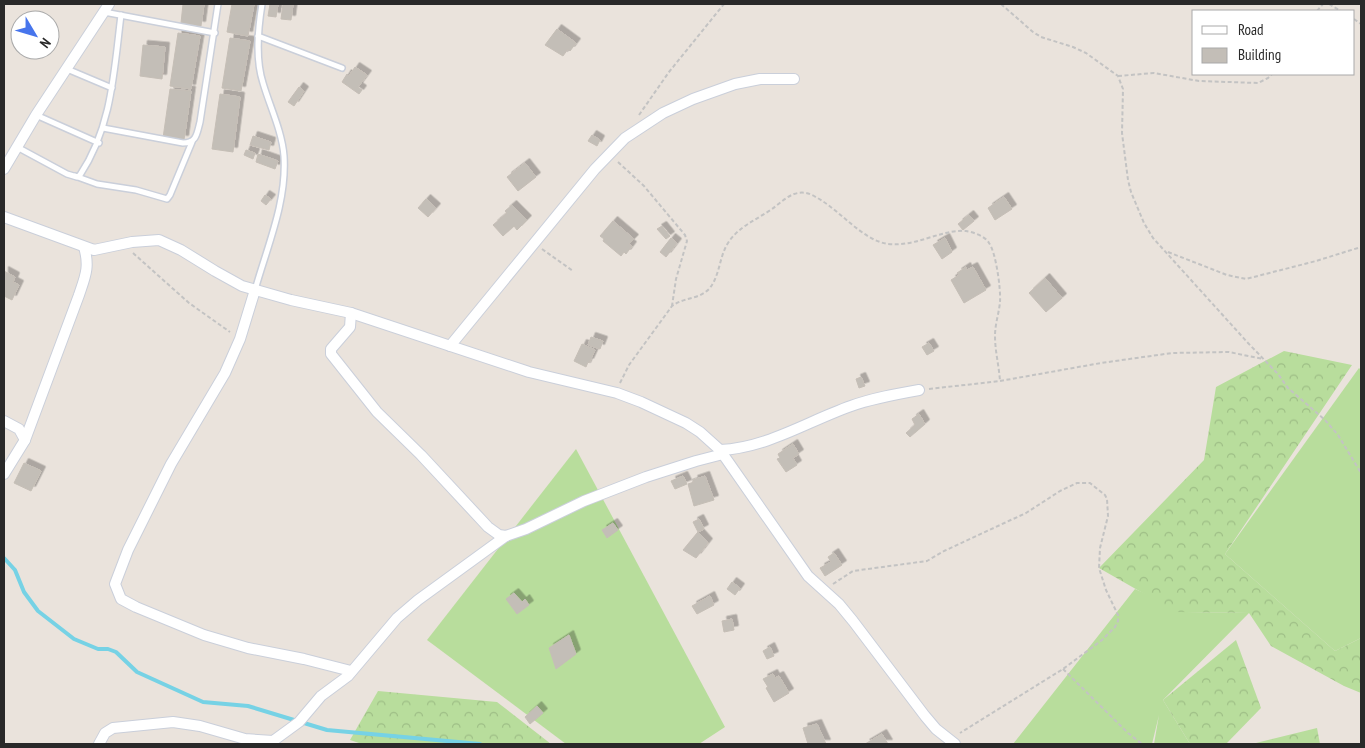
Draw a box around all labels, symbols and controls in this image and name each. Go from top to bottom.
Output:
north arrow [10,10,60,60]
legend [1192,10,1355,75]
text: Road [1238,20,1264,39]
text: N [36,34,55,52]
text: Building [1238,45,1281,64]

